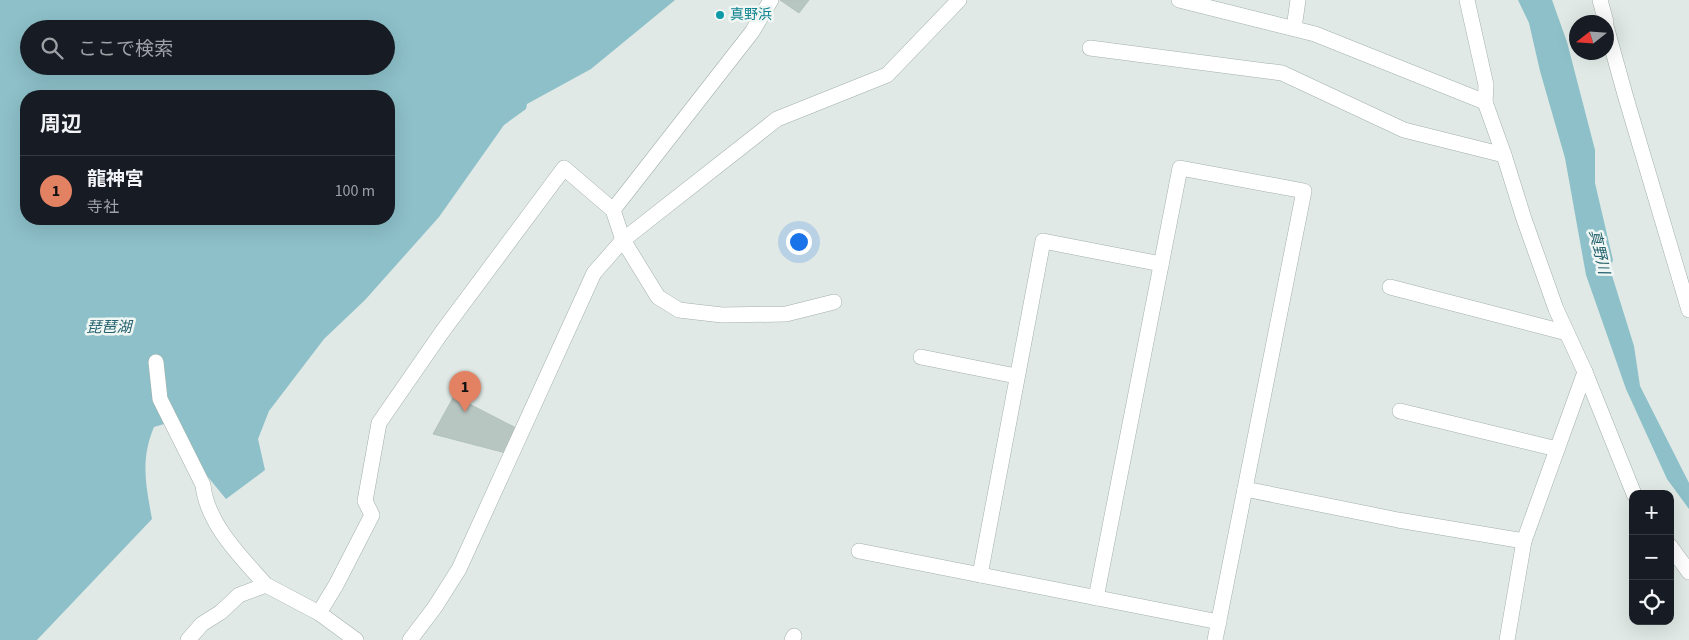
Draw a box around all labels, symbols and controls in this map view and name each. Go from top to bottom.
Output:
place label: 真野浜 [730,5,772,25]
marker: 真野浜 [714,9,726,21]
north arrow [1569,15,1614,60]
search box [20,20,395,75]
icon: search [38,34,66,62]
text: ここで検索 [78,36,173,63]
text: 周辺 [40,109,82,139]
text: 龍神宮 [87,166,144,193]
text: 1 [52,180,60,202]
text: 100 m [335,180,375,202]
text: 寺社 [87,196,119,218]
water label: 真野川 [1584,228,1615,278]
your location [786,229,812,255]
water label: 琵琶湖 [86,317,133,338]
pin: 1 [449,371,481,412]
map controls [1629,490,1674,625]
button: + [1629,490,1674,535]
button: − [1629,535,1674,580]
button: locate [1629,580,1674,625]

